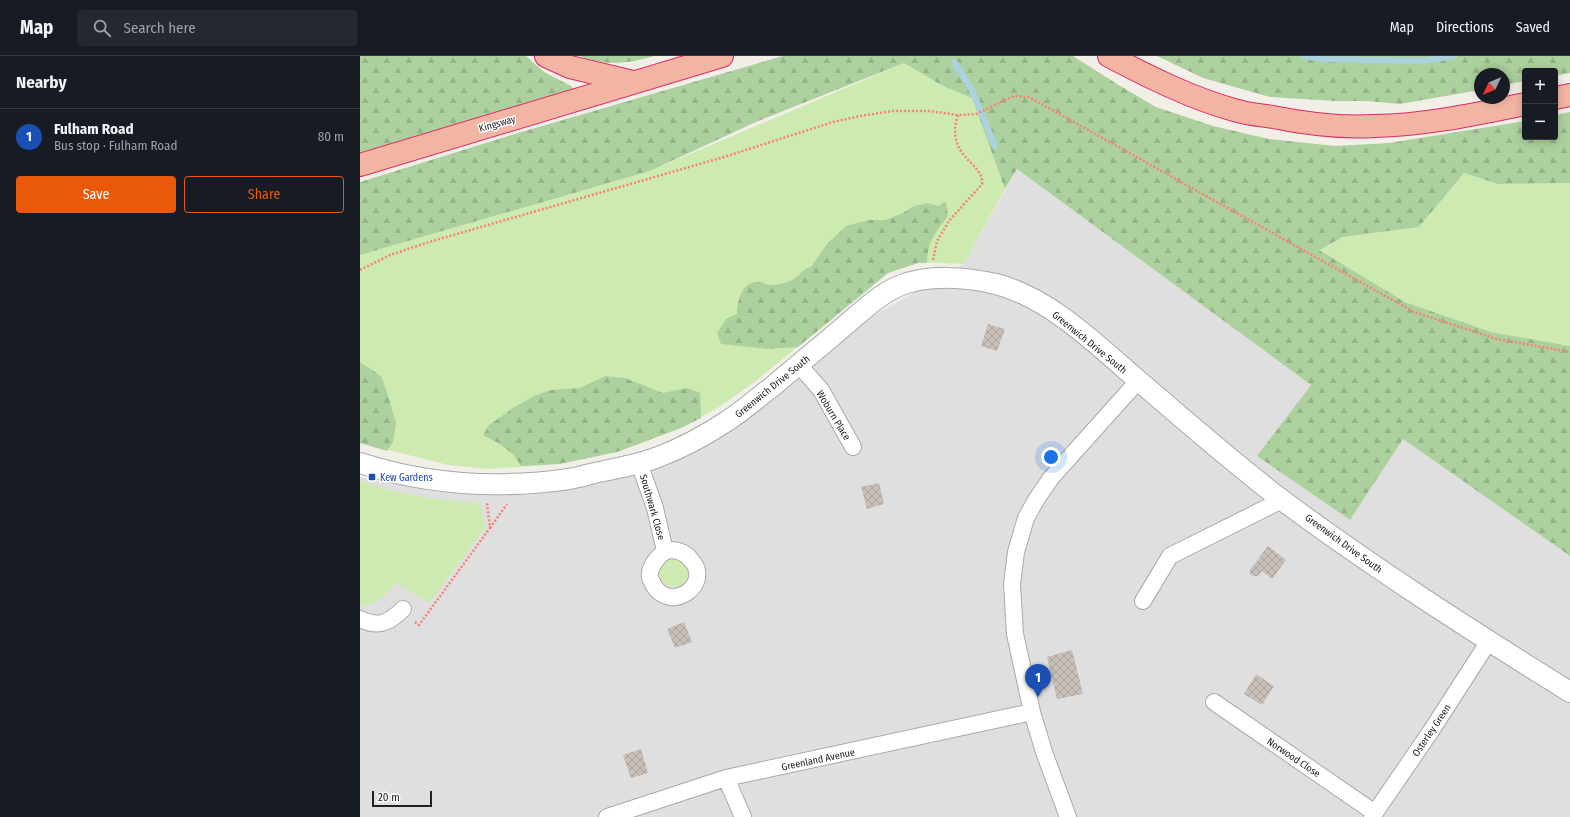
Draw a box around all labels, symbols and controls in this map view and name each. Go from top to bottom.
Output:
search box [77,10,357,46]
text: Map [20,16,53,39]
icon: search [91,17,113,39]
text: Search here [123,19,196,37]
text: Map [1390,19,1414,36]
text: Directions [1436,19,1494,36]
text: Saved [1516,19,1550,36]
north arrow [1474,68,1510,104]
map controls [1522,68,1558,140]
button: + [1522,68,1558,104]
text: Nearby [16,72,67,93]
button: − [1522,104,1558,140]
street label: Kingsway [478,113,517,135]
text: Fulham Road [54,120,134,138]
text: 1 [26,129,32,144]
text: 80 m [318,129,344,144]
text: Bus stop · Fulham Road [54,138,177,153]
button: Save [16,176,176,213]
button: Share [184,176,344,213]
street label: Greenwich Drive South [1050,309,1129,377]
street label: Greenwich Drive South [733,353,812,421]
street label: Woburn Place [814,388,853,443]
your location [1041,447,1061,467]
marker: Kew Gardens [367,472,377,482]
place label: Kew Gardens [380,472,433,484]
street label: Southwark Close [637,473,667,542]
street label: Greenwich Drive South [1302,512,1384,576]
pin: 1 [1025,664,1051,697]
street label: Osterley Green [1410,702,1454,759]
street label: Norwood Close [1265,736,1322,780]
street label: Greenland Avenue [780,746,856,774]
scale bar [372,789,432,808]
text: 20 m [378,791,400,804]

